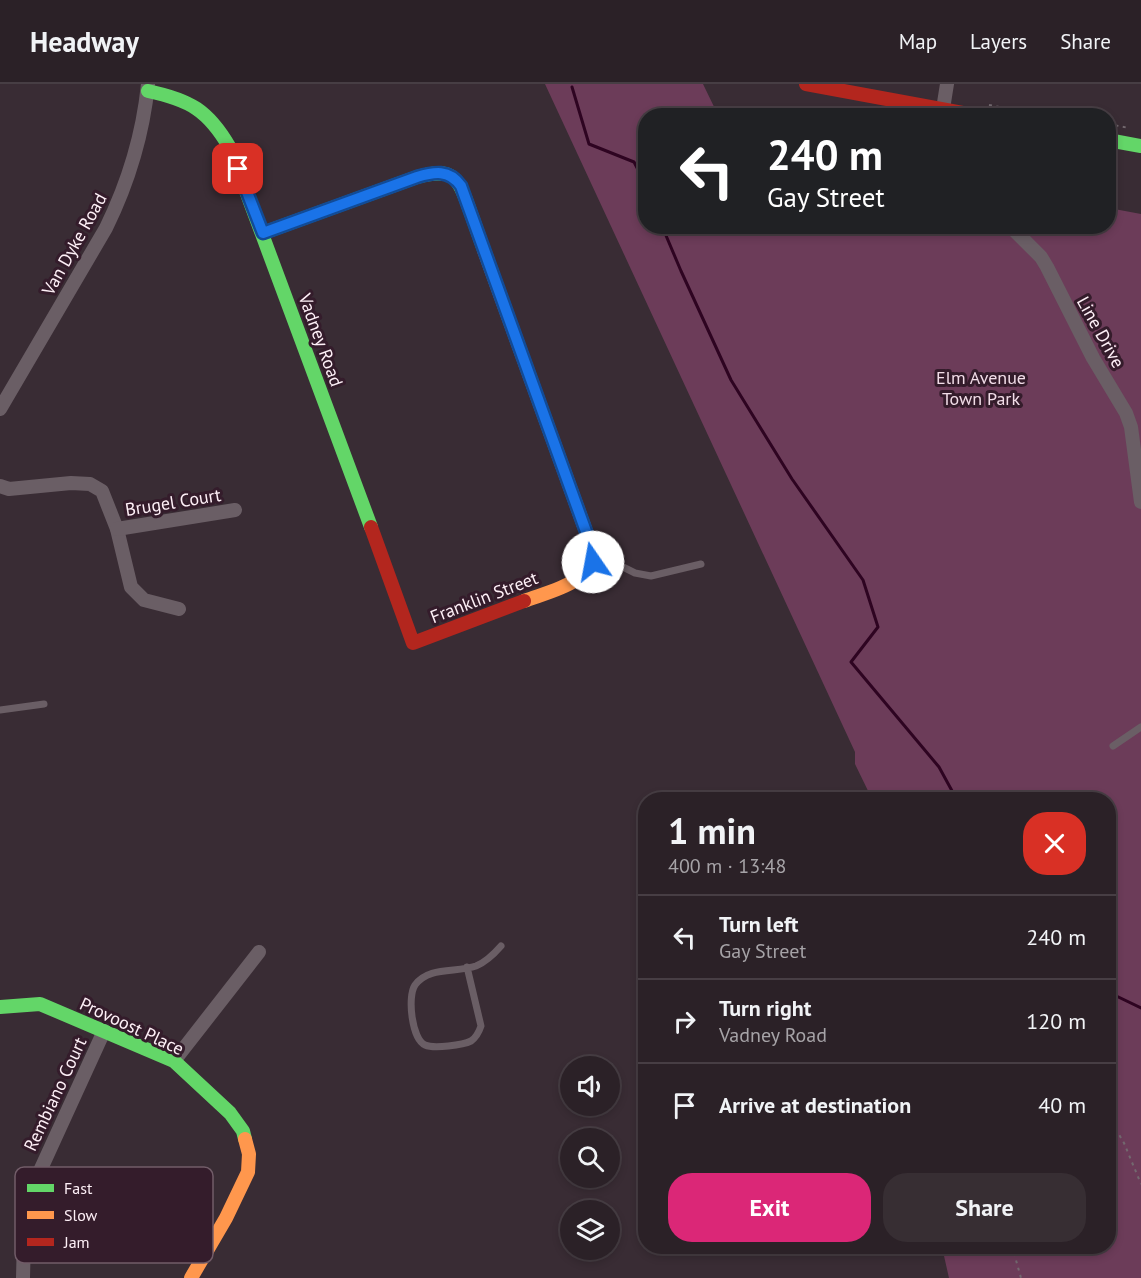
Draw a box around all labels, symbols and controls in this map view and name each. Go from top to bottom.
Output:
text: Headway [30,23,139,60]
text: Map [899,28,937,55]
text: Layers [970,28,1027,55]
text: Share [1060,28,1111,55]
text: 240 m [767,127,883,182]
icon: left [668,132,746,210]
pin [212,143,263,194]
icon: arrive [221,152,254,185]
text: Gay Street [767,180,885,214]
street label: Van Dyke Road [36,189,112,300]
street label: Vadney Road [293,289,348,390]
street label: Line Drive [1072,292,1130,372]
park label: Elm Avenue Town Park [936,366,1026,410]
street label: Brugel Court [123,483,223,521]
position arrow [561,530,625,594]
street label: Franklin Street [427,566,541,628]
text: 1 min [668,807,756,854]
button: close [1023,812,1086,875]
text: 400 m · 13:48 [668,853,786,879]
text: Turn left [719,910,799,938]
icon: left [668,921,701,954]
text: 240 m [1026,923,1086,951]
text: Gay Street [719,938,806,964]
street label: Provoost Place [76,992,188,1060]
text: Turn right [719,994,811,1022]
icon: right [668,1005,701,1038]
text: 120 m [1026,1007,1086,1035]
text: Vadney Road [719,1022,827,1048]
street label: Rembiano Court [19,1033,91,1155]
map controls [560,1056,620,1260]
button: sound [560,1056,620,1116]
icon: arrive [668,1089,701,1122]
text: Arrive at destination [719,1091,911,1119]
text: 40 m [1038,1091,1086,1119]
button: search [560,1128,620,1188]
legend [15,1167,213,1263]
button: Exit [668,1173,871,1242]
button: Share [883,1173,1086,1242]
text: Fast [64,1178,93,1198]
button: layers [560,1200,620,1260]
text: Slow [64,1205,98,1225]
text: Jam [63,1232,90,1252]

